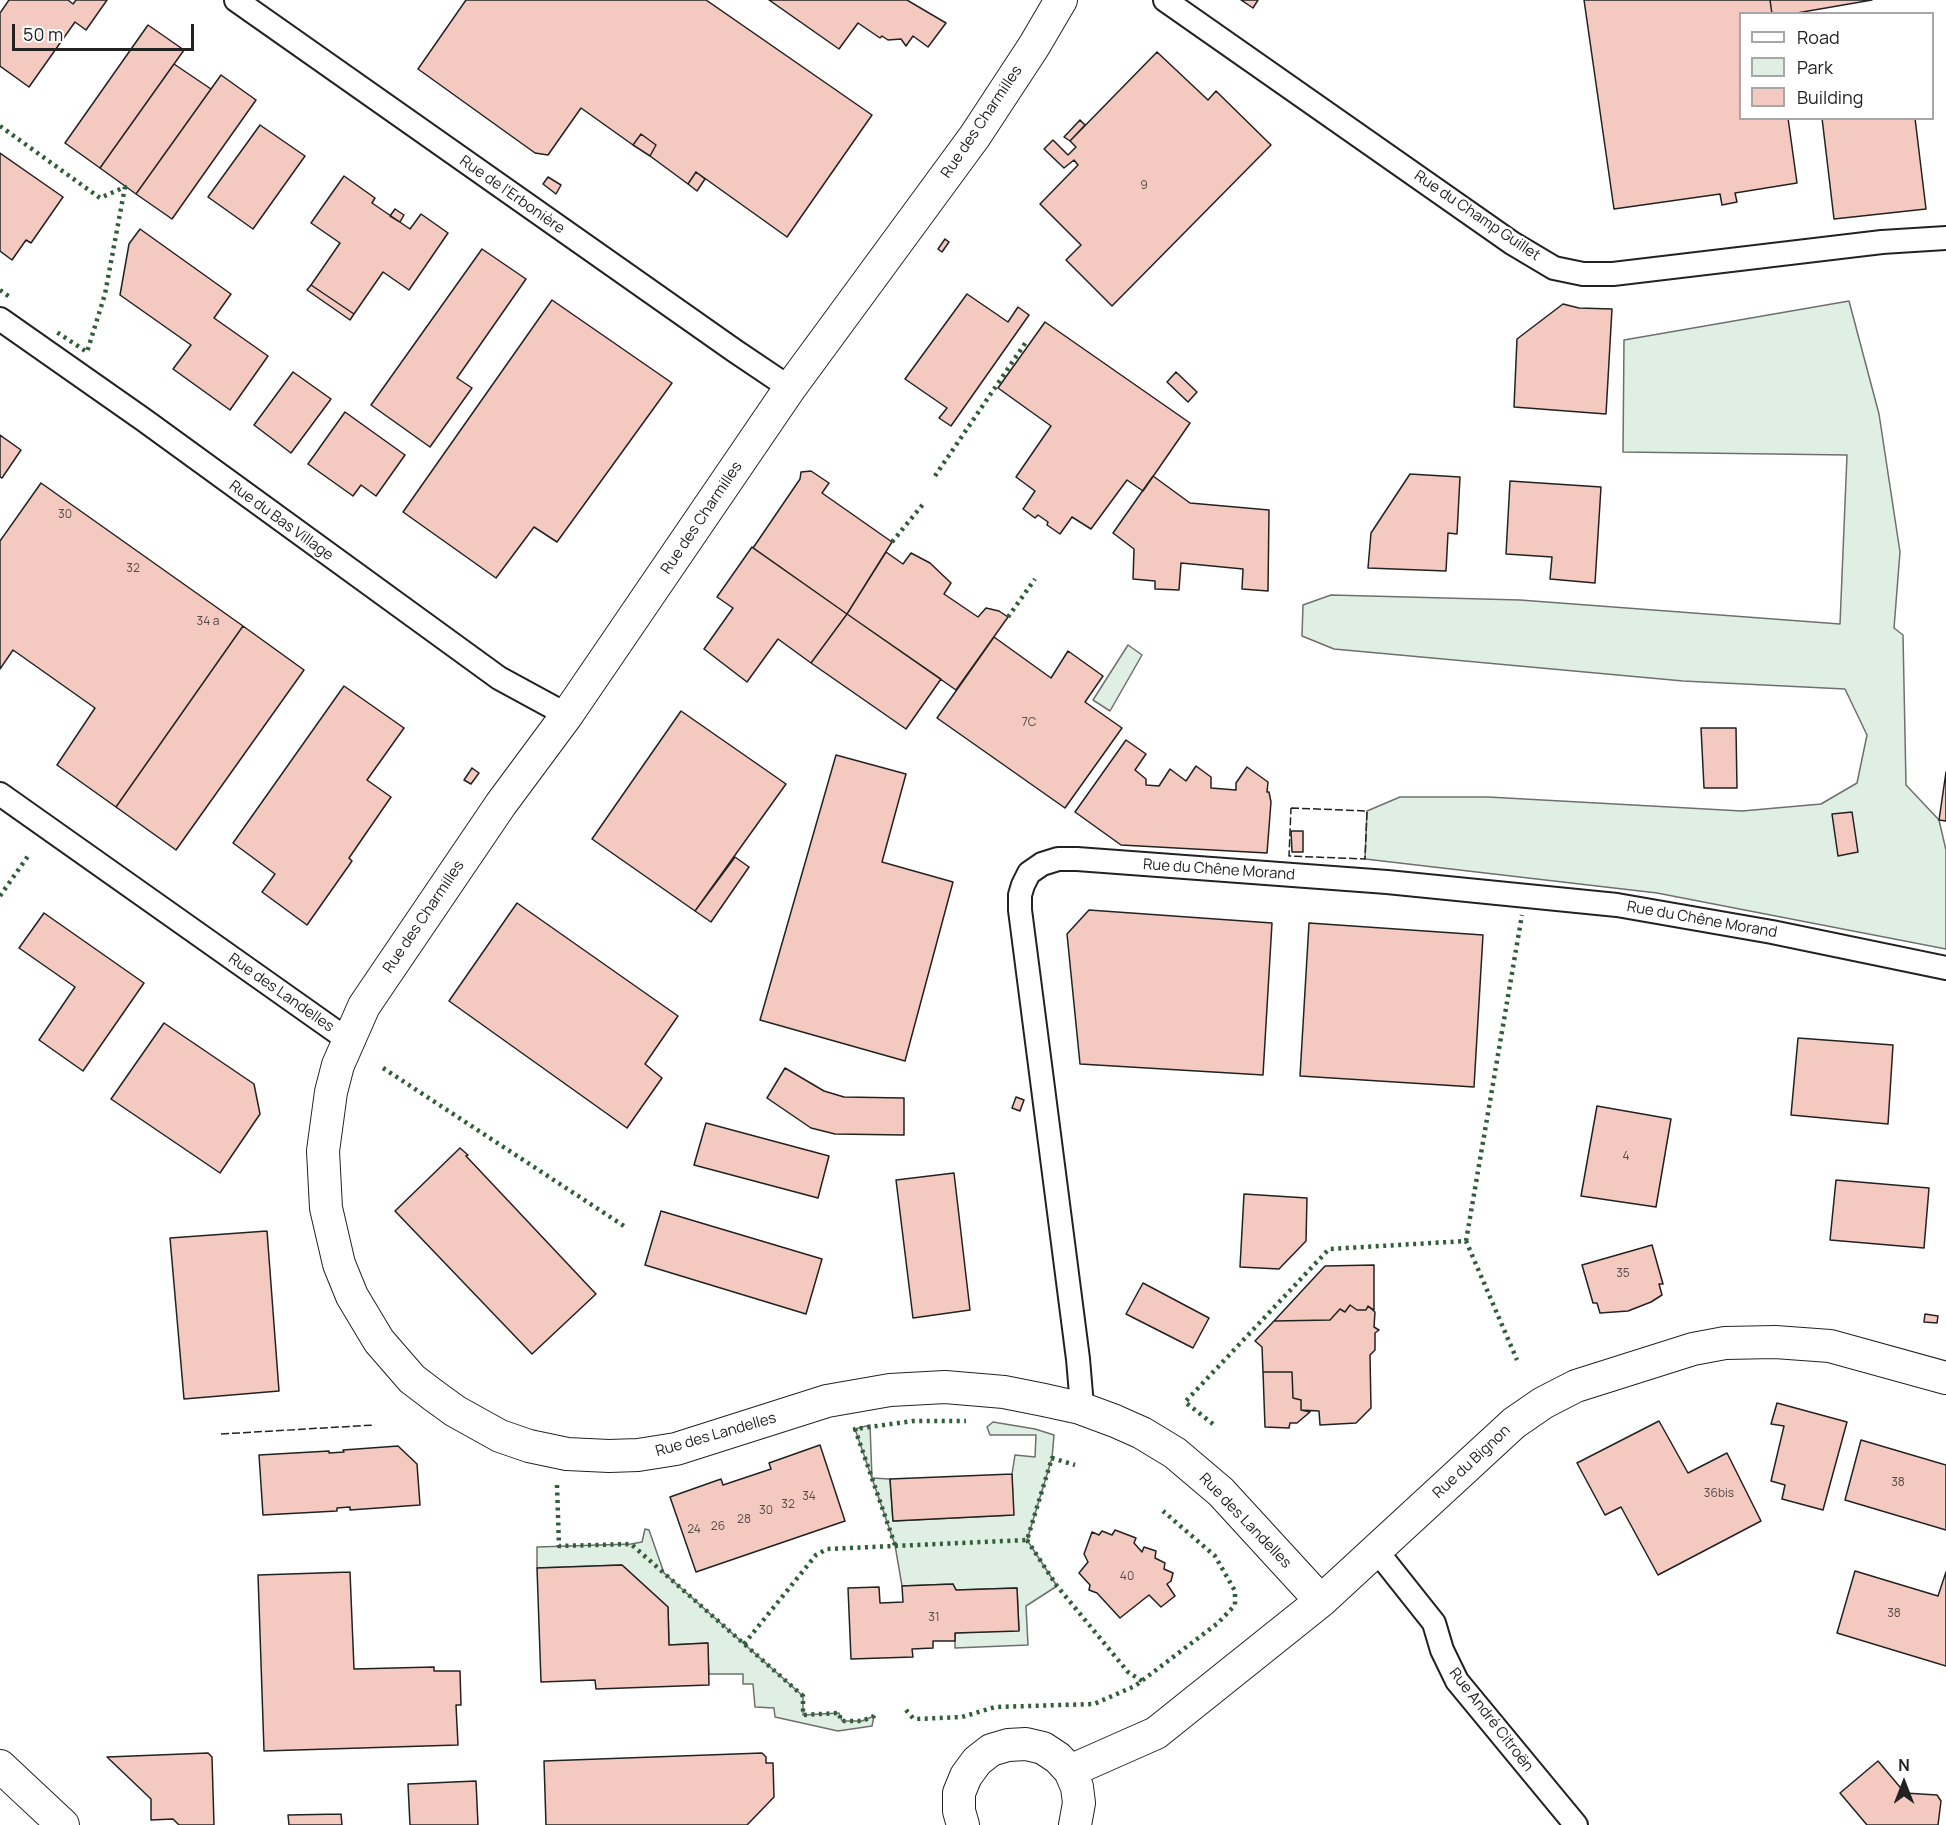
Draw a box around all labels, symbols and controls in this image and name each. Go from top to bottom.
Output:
scale bar [15,12,196,50]
legend [1739,12,1934,120]
text: 50 m [23,22,63,46]
text: Road [1797,25,1840,49]
text: Park [1797,55,1833,79]
street label: Rue des Charmilles [938,62,1026,182]
text: Building [1797,85,1863,109]
street label: Rue de l'Erbonière [456,152,568,238]
street label: Rue du Champ Guillet [1411,167,1543,265]
house number: 9 [1140,179,1148,193]
street label: Rue des Charmilles [658,458,746,578]
street label: Rue du Bas Village [225,477,337,565]
house number: 30 [58,508,72,522]
house number: 32 [126,562,140,576]
house number: 34 a [197,615,219,629]
house number: 7C [1022,716,1036,730]
street label: Rue du Chêne Morand [1142,856,1296,884]
street label: Rue des Charmilles [380,857,468,977]
street label: Rue du Chêne Morand [1625,898,1779,942]
street label: Rue des Landelles [225,950,337,1036]
house number: 4 [1622,1150,1630,1164]
house number: 35 [1616,1267,1630,1281]
street label: Rue des Landelles [654,1409,778,1461]
street label: Rue du Bignon [1430,1422,1514,1502]
street label: Rue des Landelles [1195,1470,1295,1572]
house number: 38 [1891,1476,1905,1490]
house number: 36bis [1704,1487,1734,1501]
house number: 34 [802,1490,816,1504]
house number: 32 [781,1498,795,1512]
house number: 30 [759,1504,773,1518]
house number: 28 [737,1513,751,1527]
house number: 26 [711,1520,725,1534]
house number: 24 [687,1523,701,1537]
house number: 40 [1120,1570,1134,1584]
house number: 38 [1887,1607,1901,1621]
house number: 31 [928,1611,940,1625]
street label: Rue André Citroën [1445,1665,1537,1775]
north arrow [1874,1753,1934,1813]
text: N [1898,1754,1910,1776]

